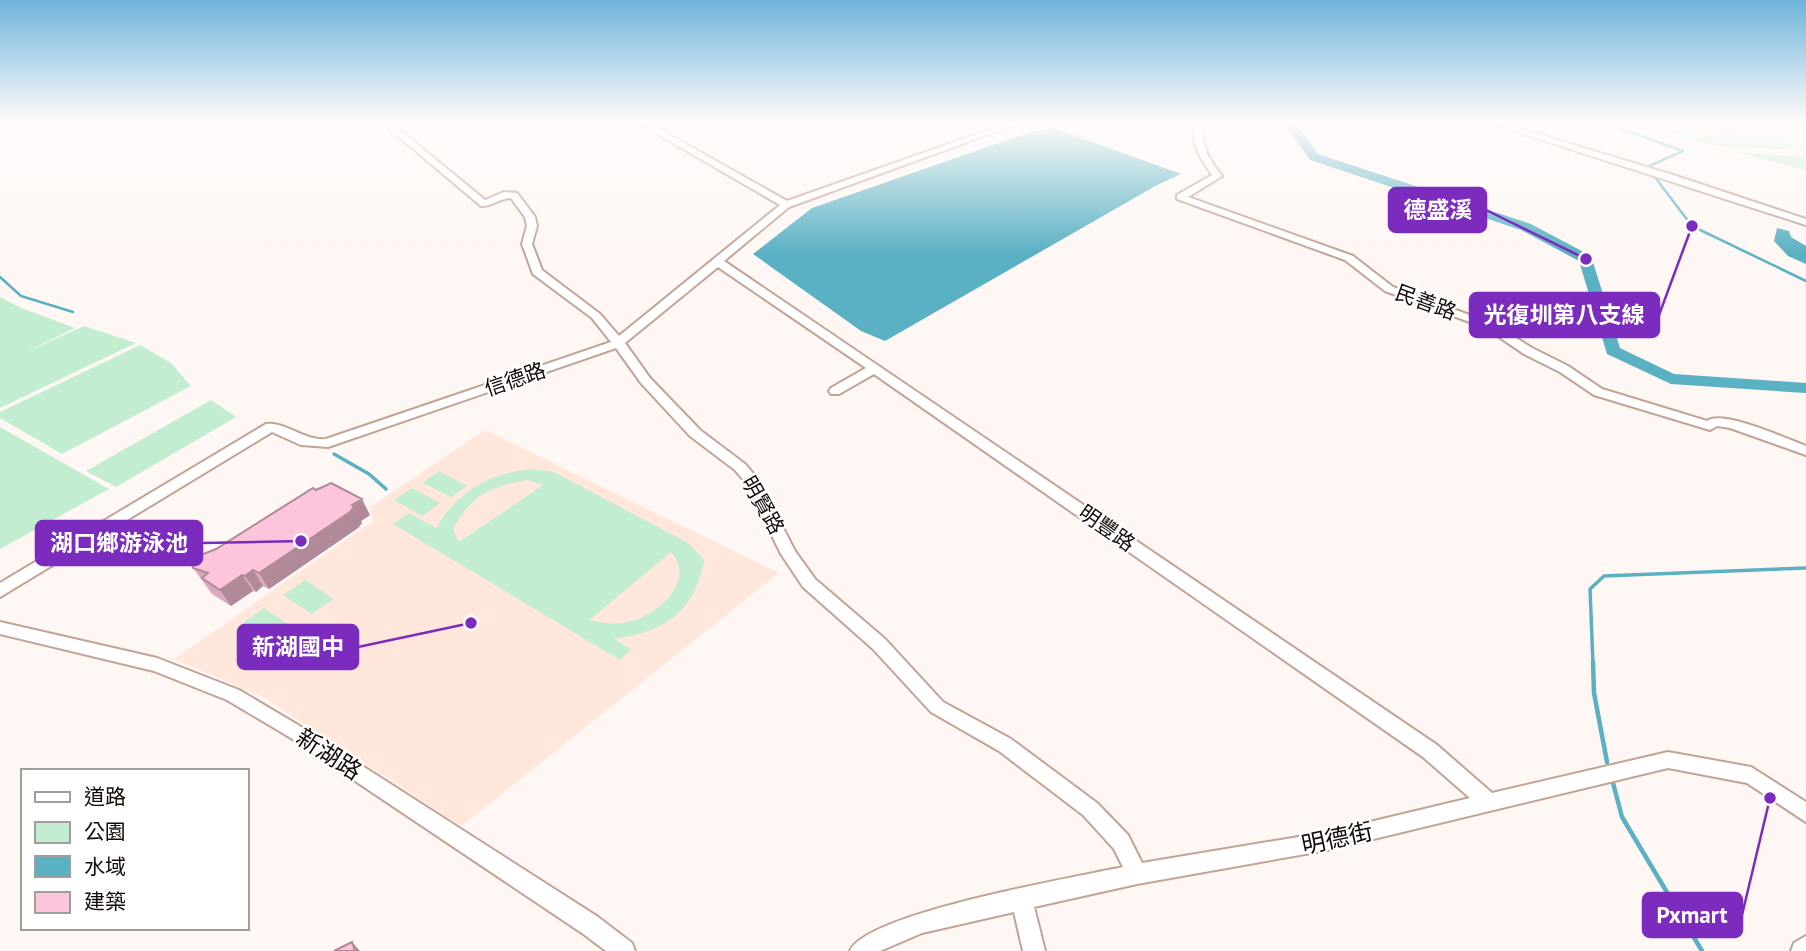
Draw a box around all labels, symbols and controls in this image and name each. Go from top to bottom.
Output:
callout: 德盛溪 [1389,188,1486,232]
text: 德盛溪 [1404,195,1473,224]
street label: 民善路 [1392,279,1460,325]
callout: 光復圳第八支線 [1470,293,1659,337]
text: 光復圳第八支線 [1484,300,1645,329]
street label: 信德路 [481,356,549,402]
street label: 明賢路 [736,471,790,539]
street label: 明豐路 [1073,499,1141,557]
callout: 湖口鄉游泳池 [36,521,202,565]
text: 湖口鄉游泳池 [50,528,188,557]
callout: 新湖國中 [238,625,358,669]
text: 新湖國中 [252,632,344,661]
street label: 新湖路 [290,721,368,787]
legend [21,769,248,930]
text: 道路 [84,783,126,810]
street label: 明德街 [1299,815,1375,861]
text: 公園 [84,818,126,845]
text: 水域 [84,853,126,880]
text: 建築 [84,888,126,915]
callout: Pxmart [1643,893,1742,937]
text: Pxmart [1656,900,1728,929]

